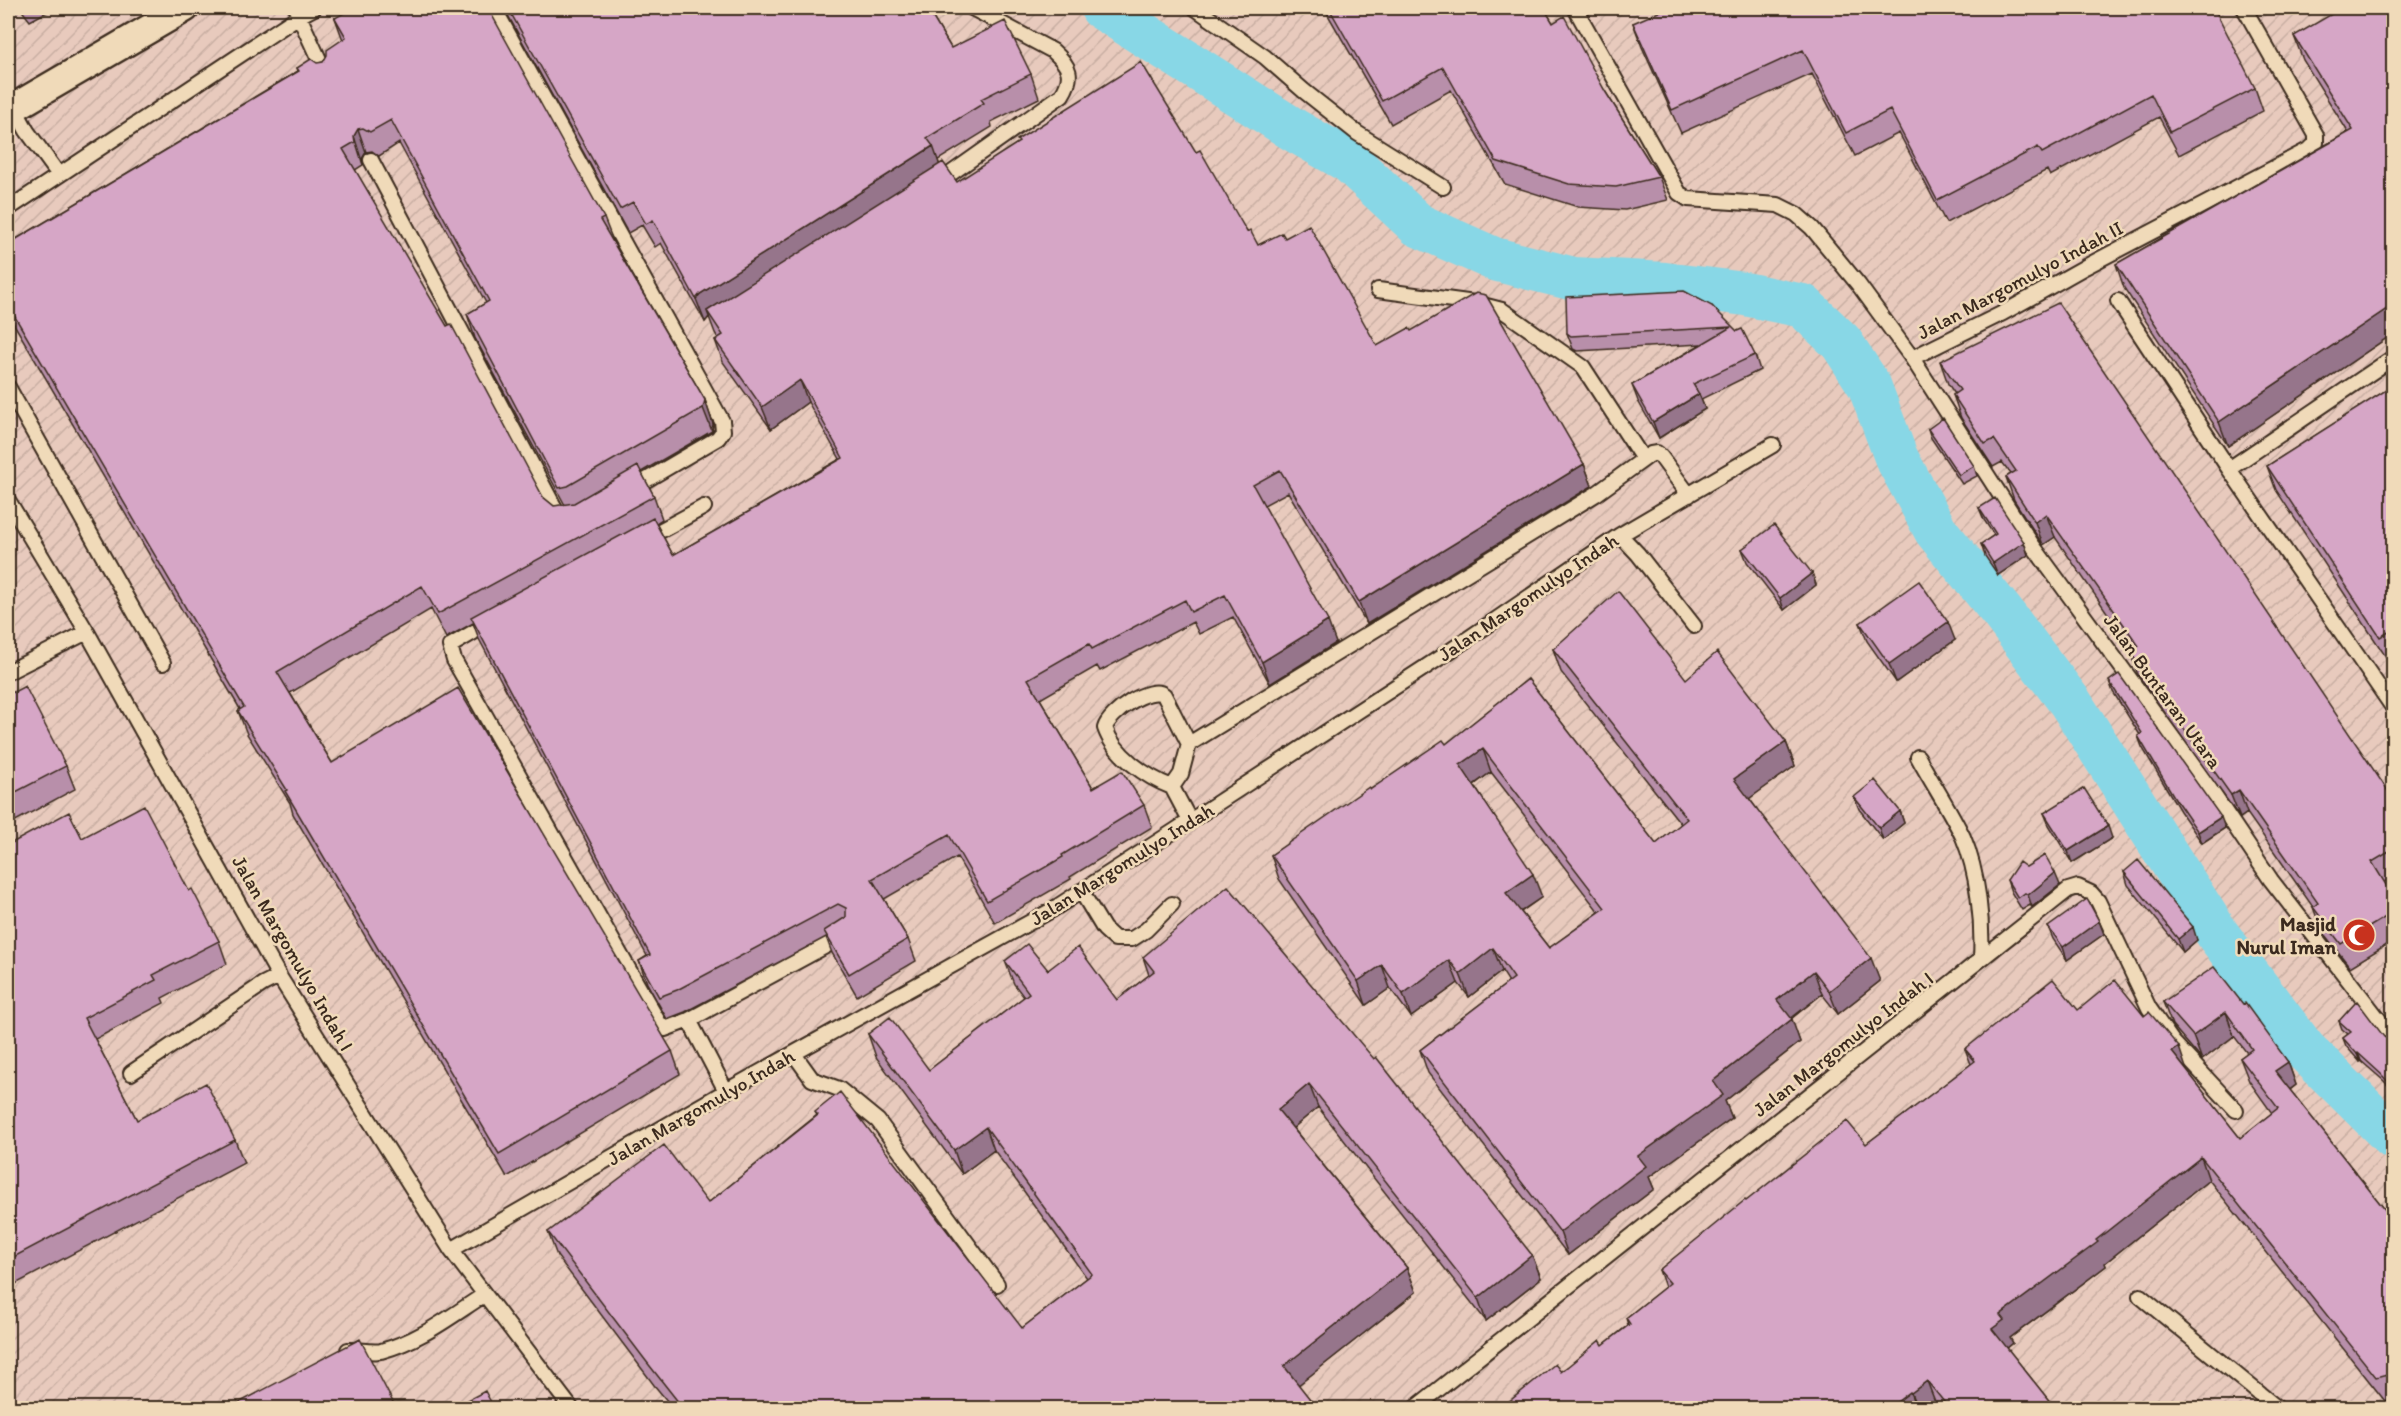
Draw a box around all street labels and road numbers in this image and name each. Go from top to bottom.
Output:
street label: Jalan Margomulyo Indah II [1913,216,2127,344]
street label: Jalan Margomulyo Indah [1433,528,1623,666]
street label: Jalan Buntaran Utara [2099,609,2228,774]
street label: Jalan Margomulyo Indah [1026,797,1219,930]
street label: Jalan Margomulyo Indah I [227,851,359,1055]
street label: Jalan Margomulyo Indah I [1748,966,1938,1122]
street label: Jalan Margomulyo Indah [603,1043,799,1170]

